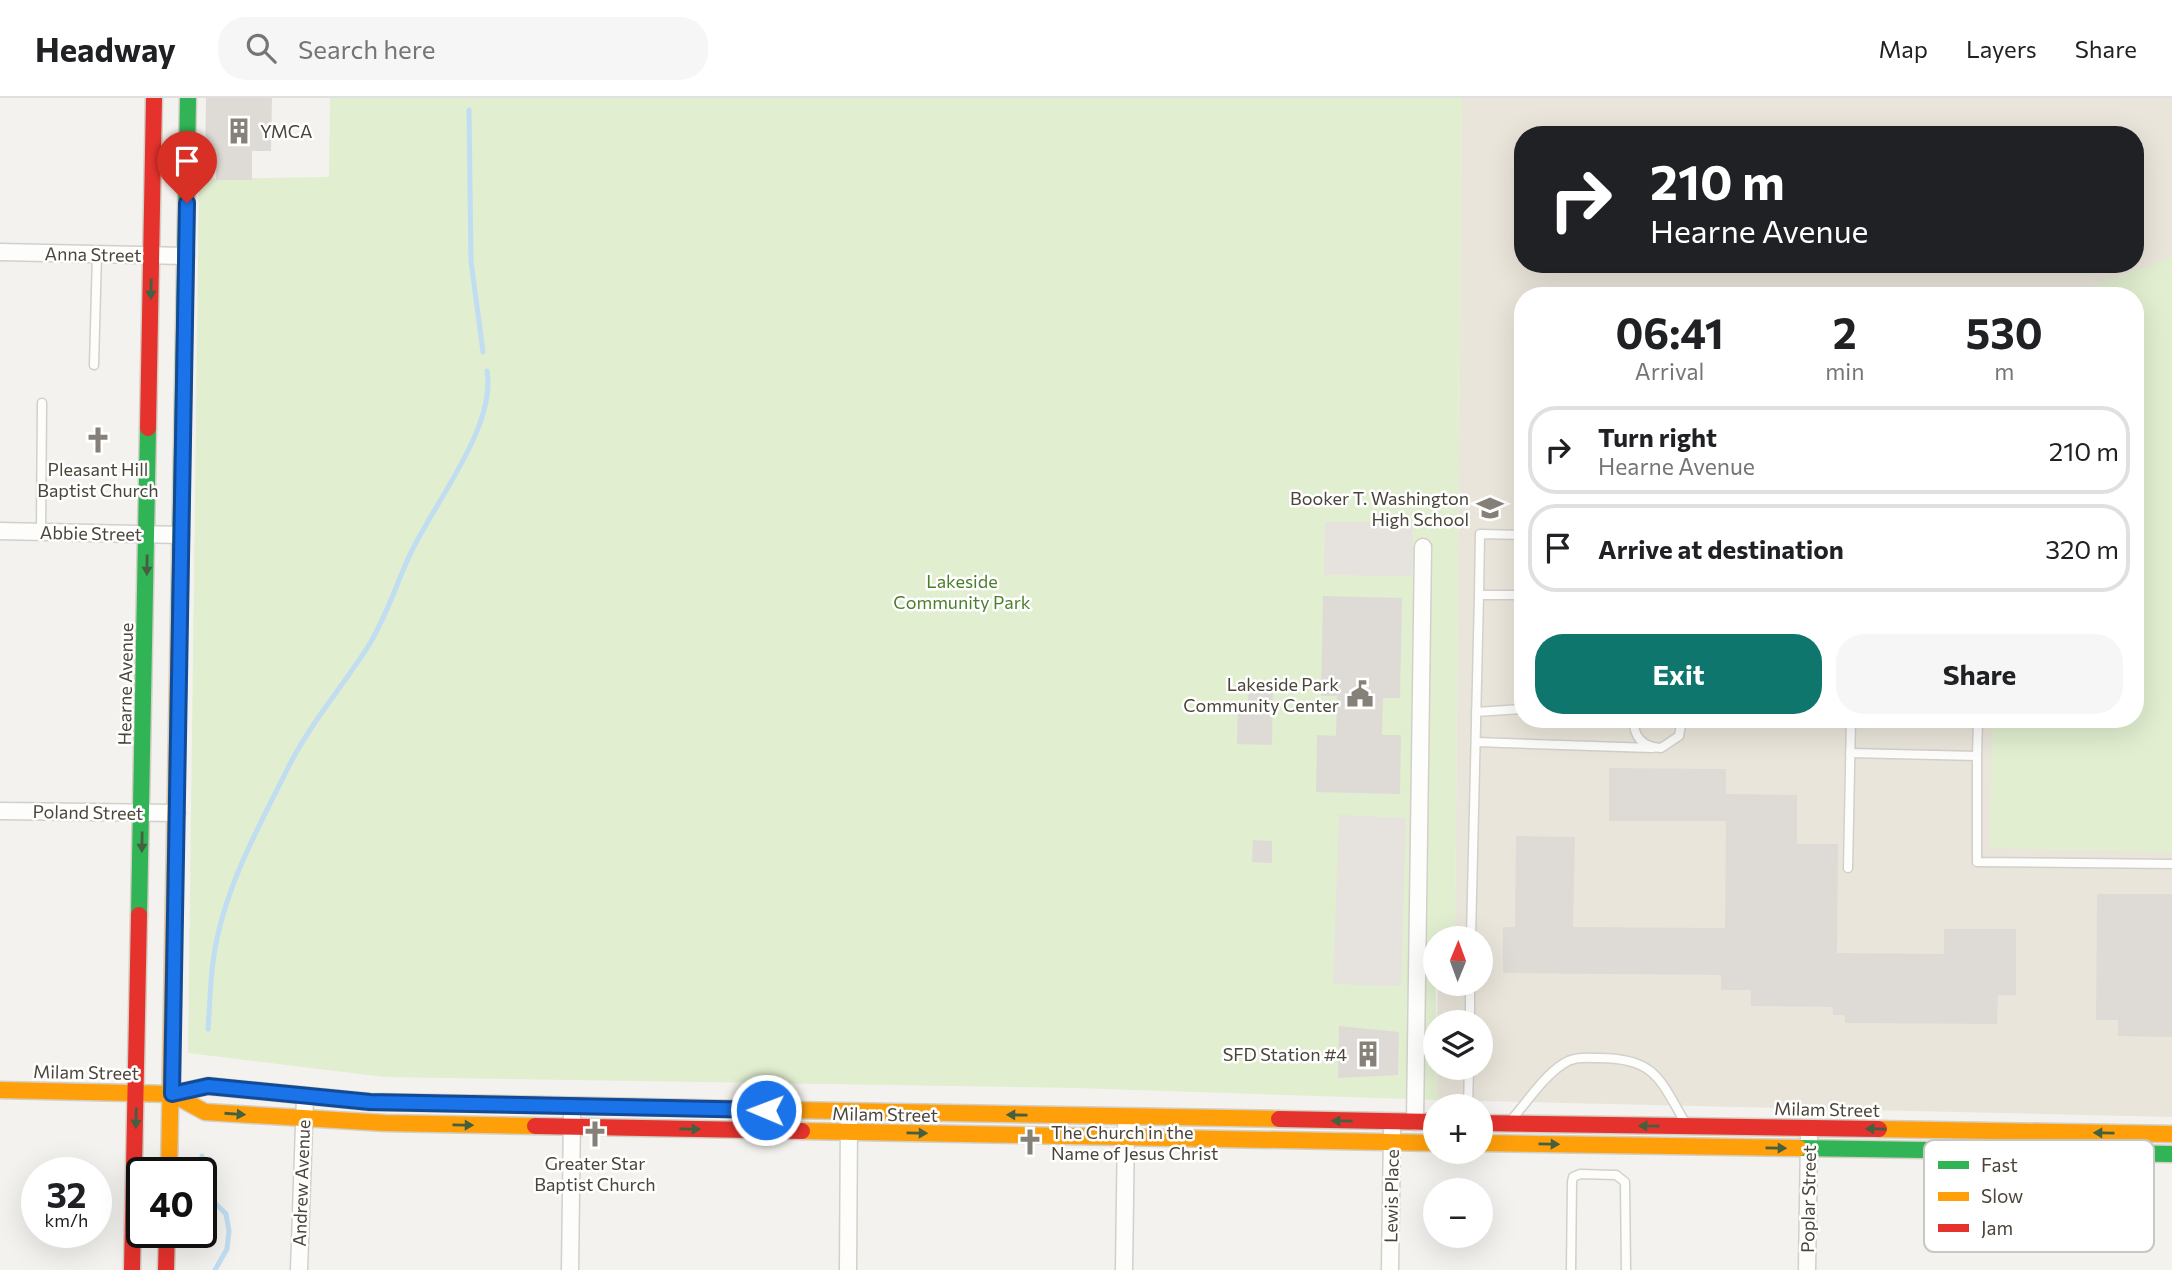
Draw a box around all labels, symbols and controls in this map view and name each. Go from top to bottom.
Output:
search box [218,17,708,80]
text: Headway [35,28,176,69]
icon: search [242,29,280,67]
text: Search here [298,33,436,64]
text: Map [1879,34,1928,63]
text: Layers [1966,34,2037,63]
text: Share [2075,34,2137,63]
building icon: YMCA [224,116,254,146]
place label: YMCA [260,120,312,142]
pin [157,131,217,203]
icon: arrive [168,142,206,180]
text: 210 m [1650,150,1785,210]
icon: right [1535,154,1626,245]
text: Hearne Avenue [1650,210,1868,250]
street label: Anna Street [44,242,142,266]
one-way arrow [145,278,157,300]
text: 06:41 [1615,306,1724,358]
text: 2 [1833,306,1857,358]
text: 530 [1966,306,2043,358]
text: Arrival [1635,357,1704,385]
text: min [1825,357,1864,385]
text: m [1994,357,2014,385]
text: Turn right [1598,421,1717,452]
church icon: Pleasant Hill Baptist Church [83,425,113,455]
icon: right [1539,431,1577,469]
text: 210 m [2049,435,2119,466]
text: Hearne Avenue [1598,452,1755,480]
place label: Pleasant Hill Baptist Church [37,458,159,501]
place label: Booker T. Washington High School [1290,487,1469,530]
school or university icon: Booker T. Washington High School [1475,493,1505,523]
street label: Abbie Street [40,521,142,545]
icon: arrive [1539,529,1577,567]
text: Arrive at destination [1598,533,1844,564]
text: 320 m [2045,533,2119,564]
one-way arrow [141,554,152,576]
park label: Lakeside Community Park [893,570,1031,613]
street label: Hearne Avenue [113,622,137,746]
button: Exit [1535,634,1822,714]
button: Share [1836,634,2123,714]
place label: Lakeside Park Community Center [1183,673,1339,716]
public building icon: Lakeside Park Community Center [1345,679,1375,709]
street label: Poland Street [32,800,144,824]
one-way arrow [136,831,148,853]
north arrow [1423,926,1493,996]
map controls [1423,926,1493,1248]
button: layers [1423,1010,1493,1080]
building icon: SFD Station #4 [1353,1039,1383,1069]
place label: SFD Station #4 [1223,1043,1347,1065]
street label: Milam Street [33,1060,139,1084]
position arrow [729,1073,803,1147]
button: + [1423,1094,1493,1164]
street label: Milam Street [1774,1097,1880,1121]
street label: Milam Street [832,1102,938,1126]
one-way arrow [131,1107,142,1129]
one-way arrow [225,1109,247,1120]
one-way arrow [1006,1109,1028,1121]
one-way arrow [1331,1115,1353,1127]
street label: Andrew Avenue [288,1119,314,1247]
one-way arrow [452,1119,474,1130]
church icon: Greater Star Baptist Church [580,1119,610,1149]
one-way arrow [1638,1120,1660,1131]
place label: The Church in the Name of Jesus Christ [1051,1121,1218,1164]
one-way arrow [679,1123,701,1135]
one-way arrow [1865,1123,1887,1135]
church icon: The Church in the Name of Jesus Christ [1015,1127,1045,1157]
one-way arrow [2093,1127,2115,1139]
one-way arrow [907,1128,929,1139]
one-way arrow [1538,1138,1560,1150]
legend [1924,1140,2154,1252]
one-way arrow [1765,1142,1787,1153]
street label: Poplar Street [1796,1145,1820,1253]
street label: Lewis Place [1379,1149,1403,1243]
place label: Greater Star Baptist Church [534,1152,656,1195]
text: Fast [1981,1153,2018,1176]
speed limit sign: 40 [126,1157,217,1248]
text: 32 [46,1172,87,1215]
button: − [1423,1178,1493,1248]
text: Slow [1981,1184,2023,1207]
text: km/h [45,1209,88,1231]
text: Jam [1981,1216,2013,1239]

